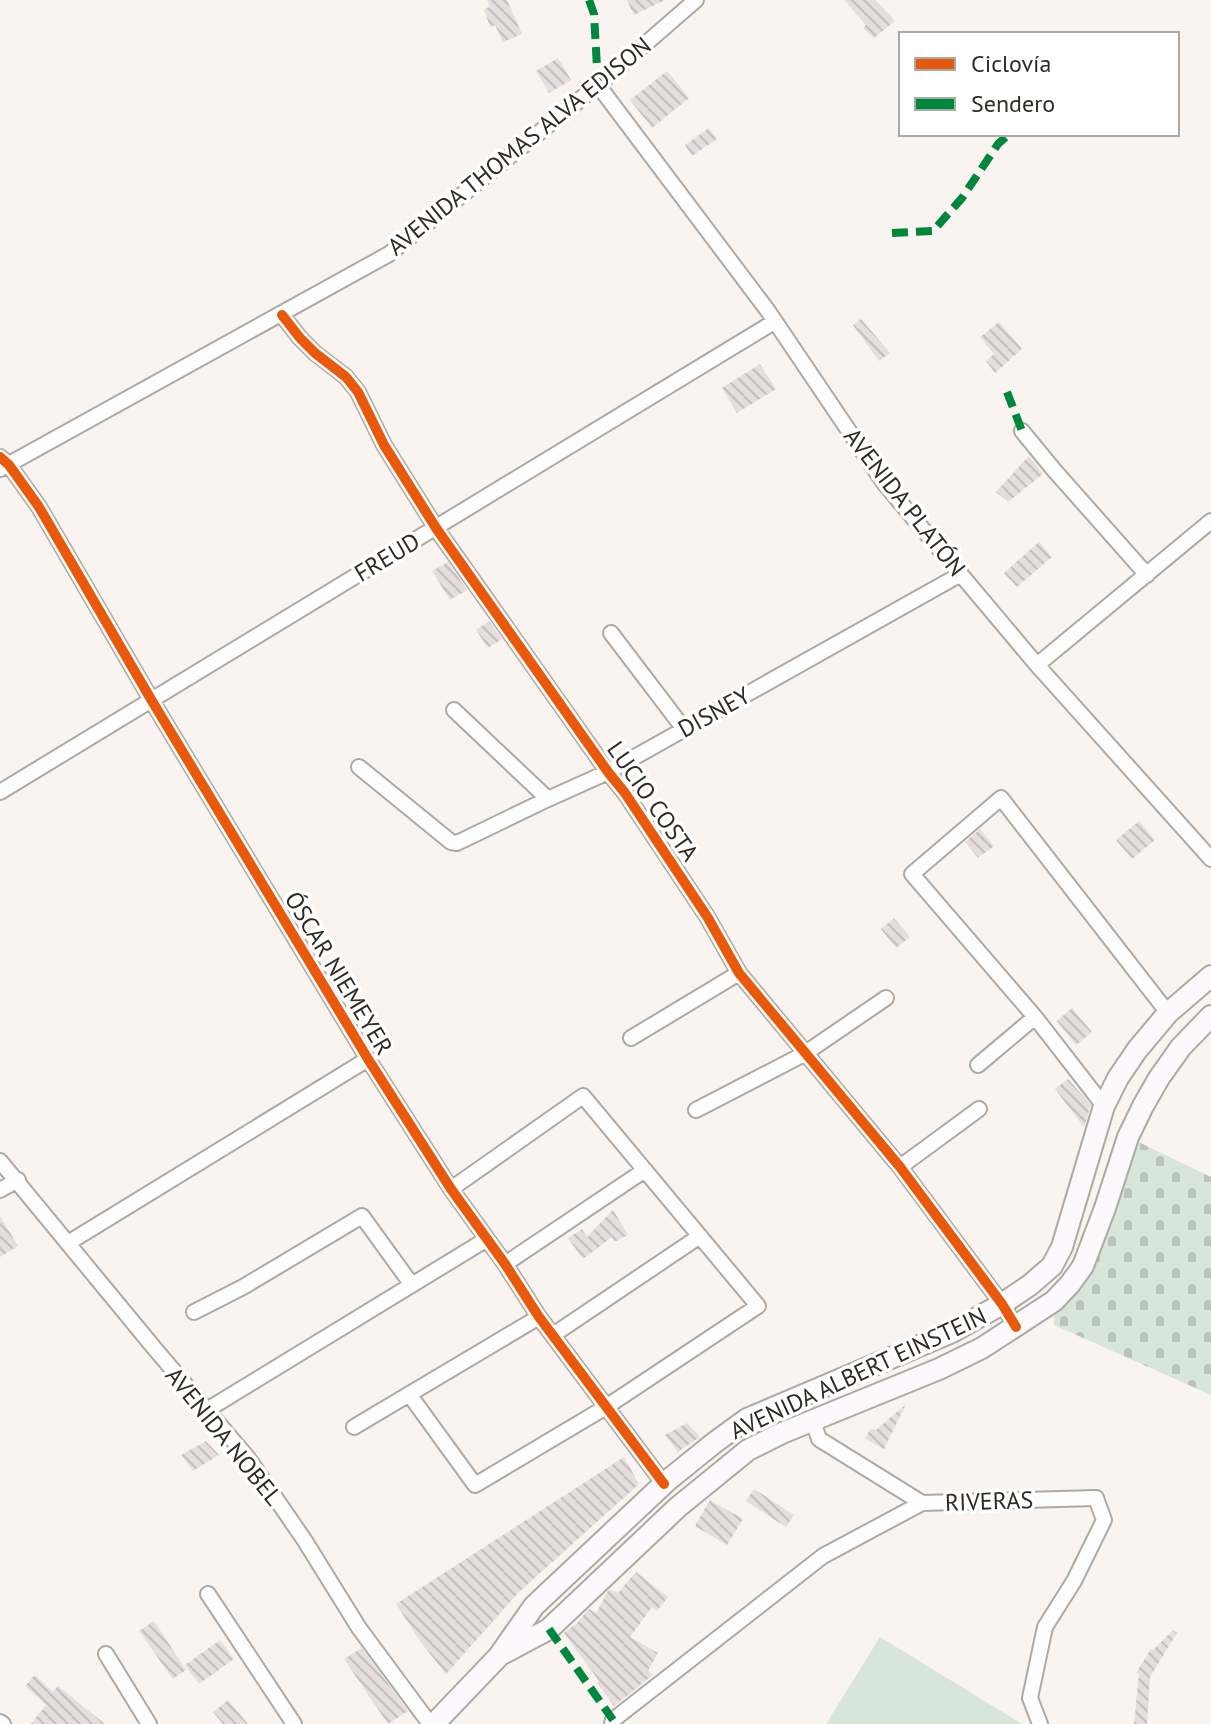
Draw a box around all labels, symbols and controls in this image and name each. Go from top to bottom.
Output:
street label: AVENIDA THOMAS ALVA EDISON [381,30,657,262]
legend [899,32,1179,136]
text: Ciclovía [971,48,1051,79]
text: Sendero [971,88,1055,119]
street label: AVENIDA PLATÓN [837,421,973,583]
street label: FREUD [349,525,425,589]
street label: DISNEY [672,679,756,744]
street label: LUCIO COSTA [600,735,706,867]
street label: ÓSCAR NIEMEYER [278,886,400,1060]
street label: AVENIDA ALBERT EINSTEIN [725,1300,991,1446]
street label: AVENIDA NOBEL [159,1361,289,1511]
street label: RIVERAS [944,1484,1034,1518]

